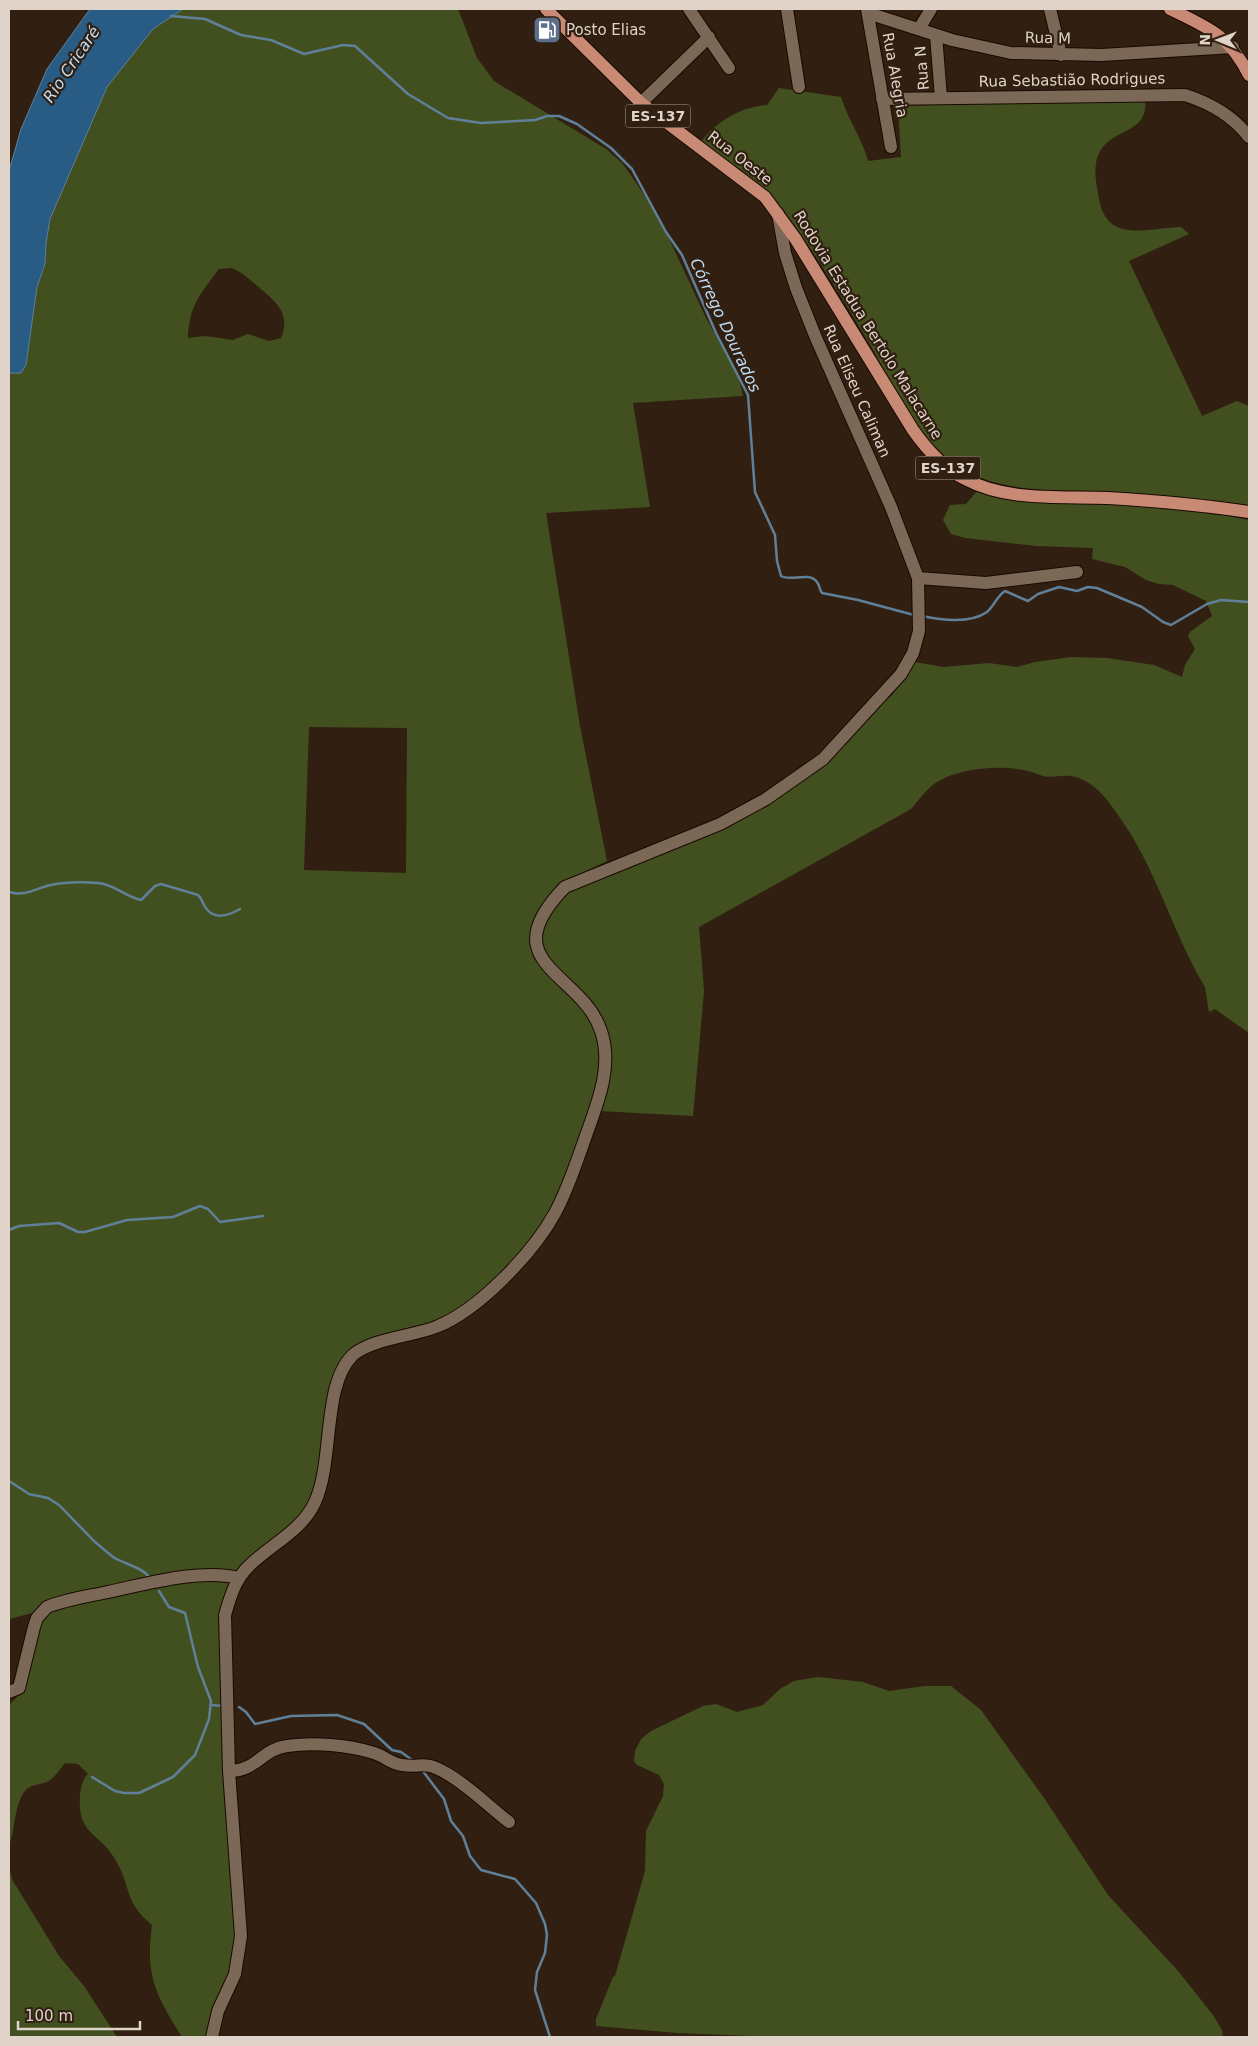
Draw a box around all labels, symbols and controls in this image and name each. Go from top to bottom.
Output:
fuel station icon: Posto Elias [532,15,562,45]
north arrow [1193,15,1243,65]
place label: Posto Elias [566,21,646,39]
water label: Rio Cricaré [39,23,104,106]
street label: Rua M [1025,29,1071,47]
street label: Rua Alegria [879,31,911,119]
text: N [1197,34,1213,46]
street label: Rua N [911,45,933,91]
street label: Rua Sebastião Rodrigues [979,69,1166,91]
road number: ES-137 [626,104,690,128]
street label: Rua Oeste [704,127,776,189]
street label: Rodovia Estadua Bertolo Malacarne [790,207,946,443]
water label: Córrego Dourados [686,255,765,395]
street label: Rua Eliseu Caliman [820,322,894,460]
road number: ES-137 [916,456,980,479]
scale bar [18,1998,140,2030]
text: 100 m [25,2007,73,2025]

